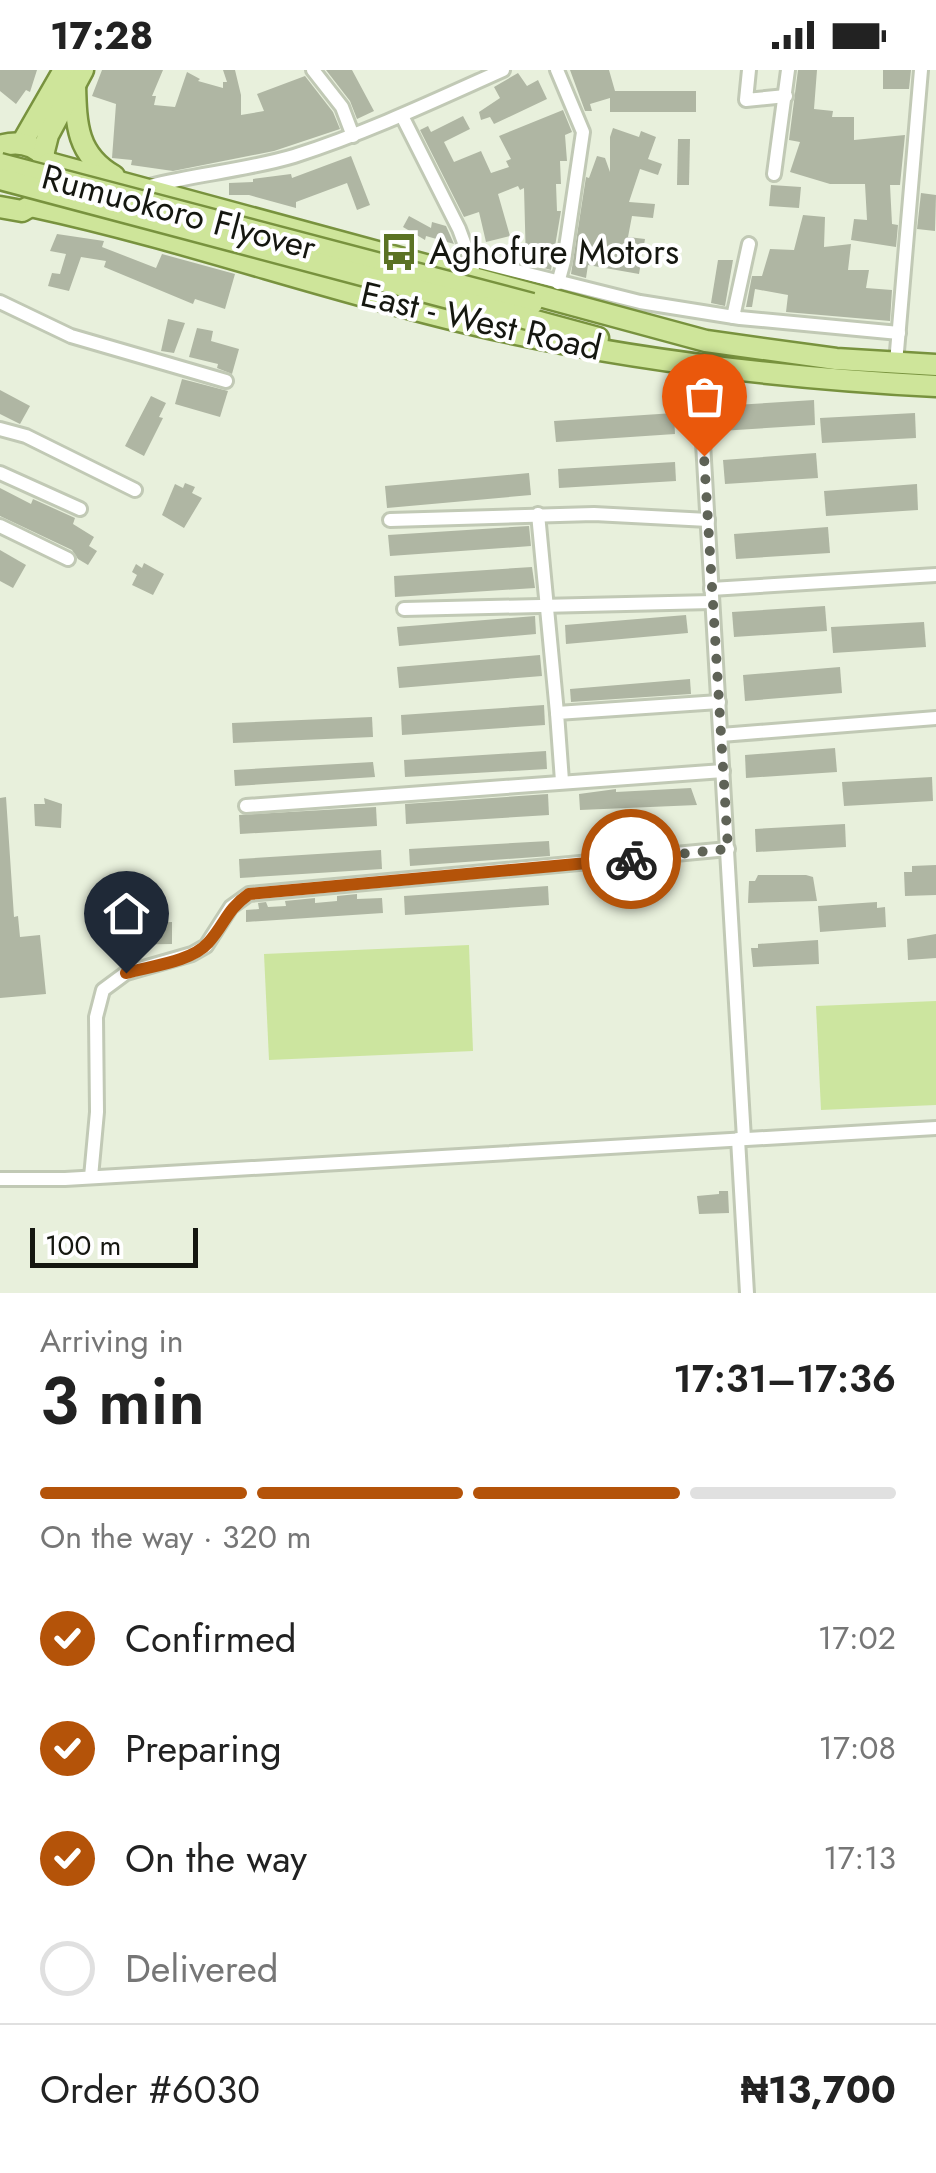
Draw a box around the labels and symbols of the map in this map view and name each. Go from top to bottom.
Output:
street label: Rumuokoro Flyover [36,151,322,273]
place label: Aghofure Motors [429,227,679,277]
bus stop icon: Aghofure Motors [378,231,420,273]
street label: East - West Road [356,269,606,373]
pin [662,354,747,457]
courier [581,809,681,909]
pin [84,871,169,974]
scale bar [30,1223,198,1268]

